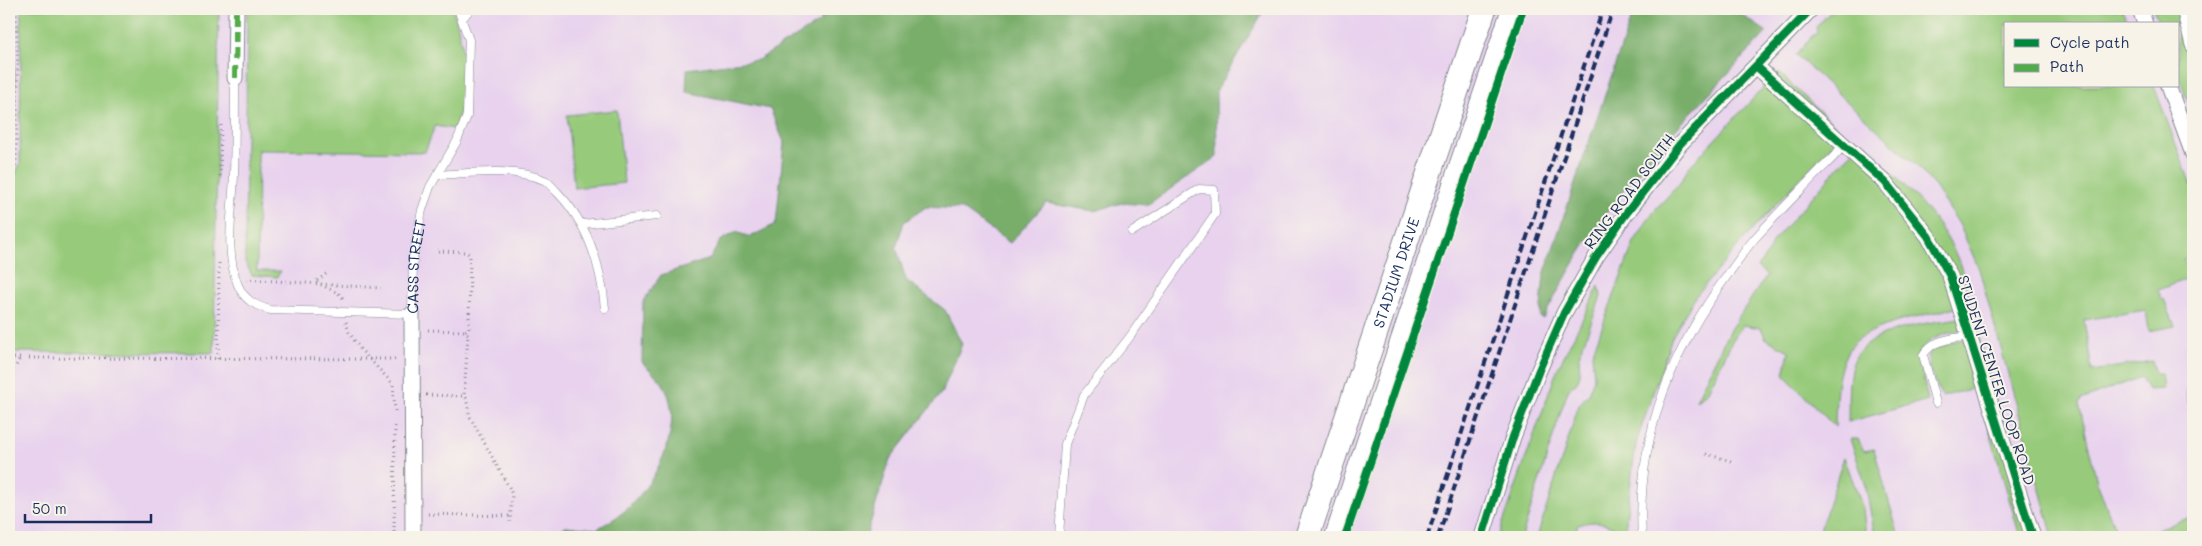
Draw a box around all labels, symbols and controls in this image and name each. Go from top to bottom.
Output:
legend [2004,22,2180,88]
text: Cycle path [2050,32,2129,52]
text: Path [2050,56,2084,76]
street label: RING ROAD SOUTH [1579,129,1679,253]
street label: STADIUM DRIVE [1368,214,1424,330]
street label: CASS STREET [402,218,430,314]
street label: STUDENT CENTER LOOP ROAD [1954,273,2040,487]
scale bar [25,491,151,523]
text: 50 m [32,498,67,518]

